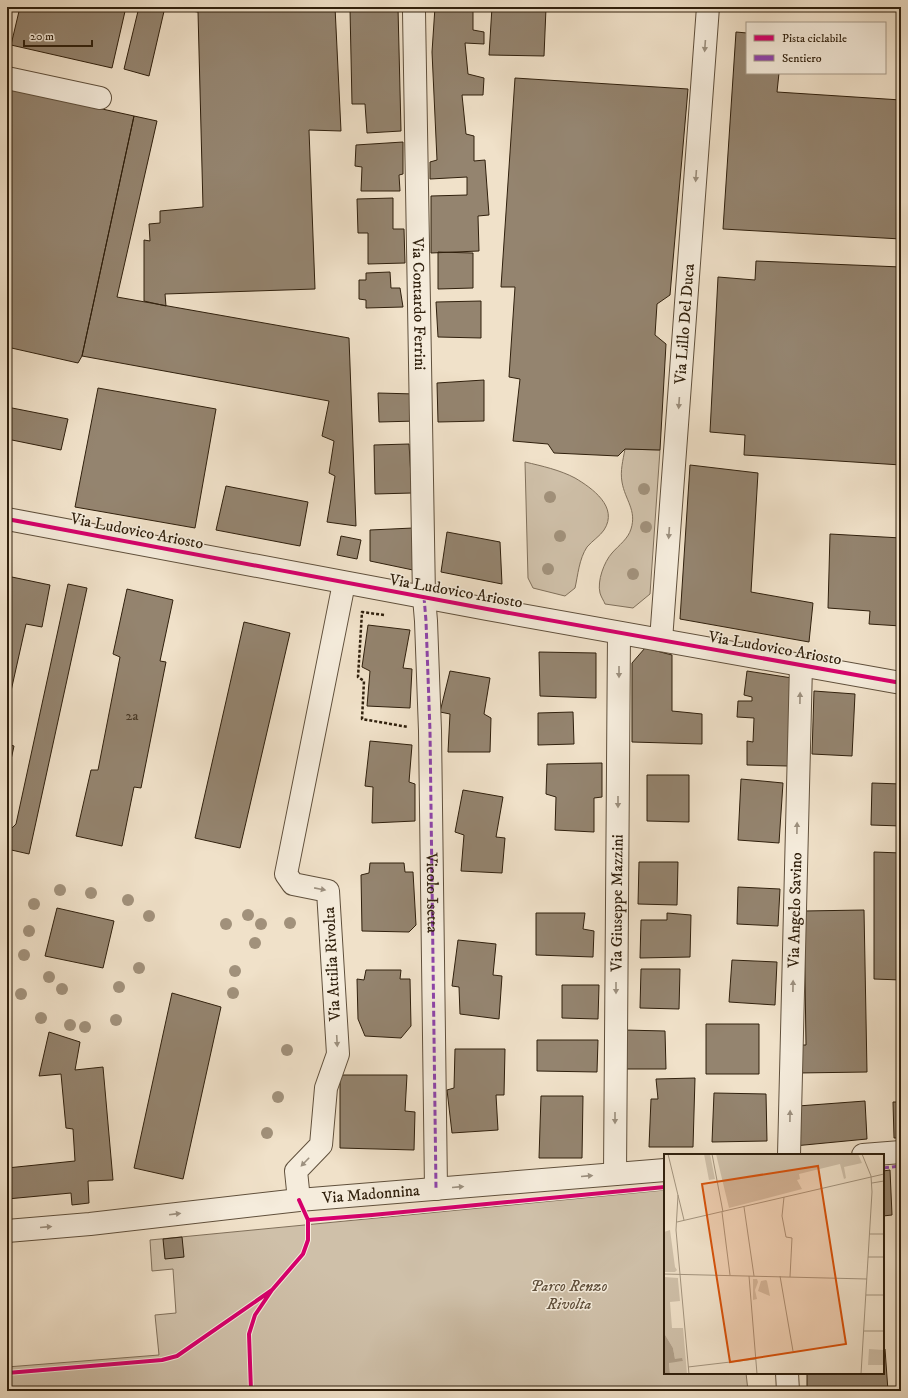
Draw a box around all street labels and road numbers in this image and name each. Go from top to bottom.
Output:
street label: Via Contardo Ferrini [408,236,430,370]
street label: Via Lillo Del Duca [670,263,699,386]
street label: Via Ludovico Ariosto [68,508,205,554]
street label: Via Ludovico Ariosto [387,569,524,613]
street label: Via Ludovico Ariosto [706,626,843,670]
street label: Via Giuseppe Mazzini [606,834,628,973]
street label: Vicolo Isetta [422,851,443,933]
street label: Via Angelo Savino [784,852,806,969]
street label: Via Attilia Rivolta [319,906,345,1023]
street label: Via Madonnina [321,1180,421,1208]

